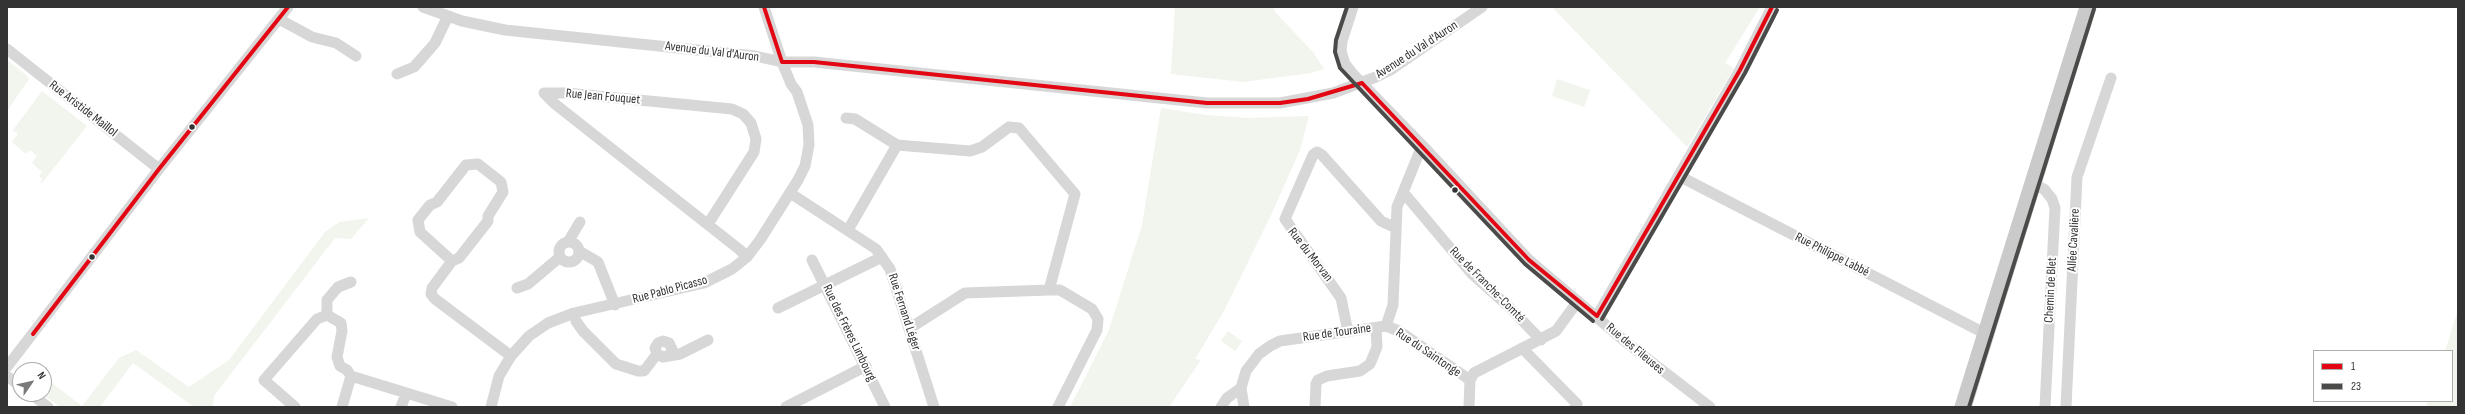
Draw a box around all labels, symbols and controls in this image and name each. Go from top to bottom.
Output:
street label: Avenue du Val d'Auron [1373,18,1461,82]
street label: Avenue du Val d'Auron [664,38,760,66]
street label: Rue Aristide Maillol [46,78,120,140]
street label: Rue Jean Fouquet [565,86,641,108]
unlabelled marker [187,122,197,132]
unlabelled marker [1450,185,1460,195]
street label: Allée Cavalière [2065,208,2083,272]
street label: Rue du Morvan [1284,225,1336,285]
street label: Rue Philippe Labbé [1792,230,1872,280]
street label: Rue de Franche-Comté [1446,244,1528,326]
unlabelled marker [87,252,97,262]
street label: Chemin de Blet [2041,257,2061,323]
street label: Rue Fernand Léger [884,272,924,352]
street label: Rue Pablo Picasso [631,273,709,307]
street label: Rue des Frères Limbourg [819,282,879,384]
street label: Rue des Fileuses [1603,320,1667,378]
street label: Rue de Touraine [1302,321,1372,345]
street label: Rue du Saintonge [1392,325,1464,381]
legend [2313,350,2453,402]
text: 1 [2351,359,2355,374]
north arrow [12,362,52,402]
text: N [35,369,49,382]
text: 23 [2351,379,2361,394]

